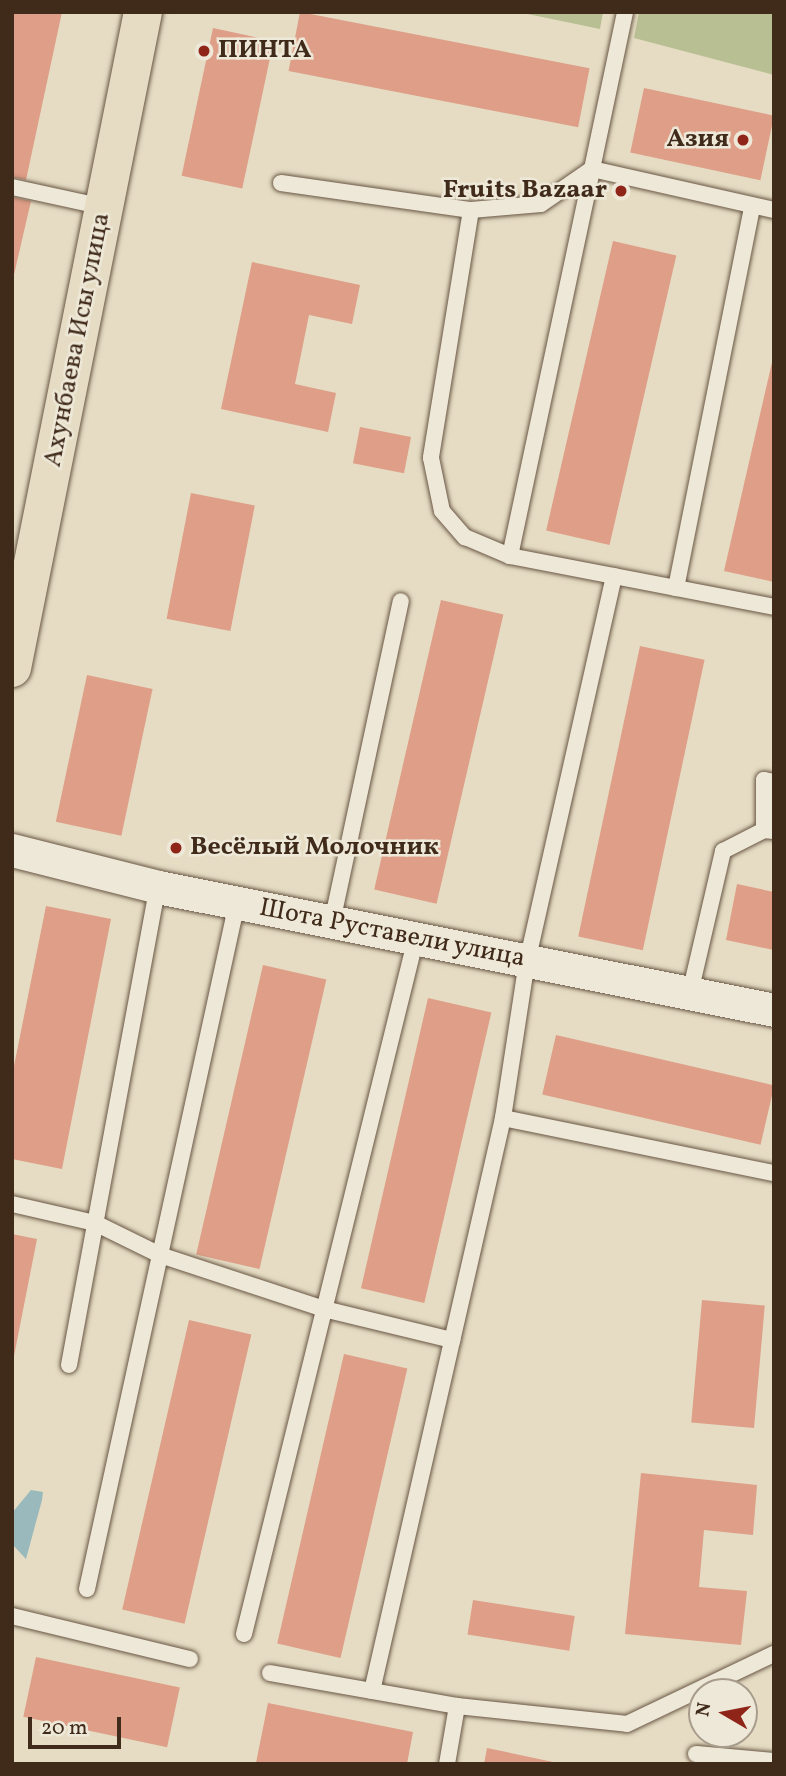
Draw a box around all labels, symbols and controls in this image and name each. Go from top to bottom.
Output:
place label: ПИНТА [218,35,312,67]
marker: ПИНТА [196,43,212,59]
place label: Азия [666,124,729,156]
marker: Азия [735,132,751,148]
place label: Fruits Bazaar [443,175,607,207]
marker: Fruits Bazaar [613,183,629,199]
street label: Ахунбаева Исы улица [38,210,118,470]
place label: Весёлый Молочник [190,832,439,864]
marker: Весёлый Молочник [168,840,184,856]
street label: Шота Руставели улица [256,893,528,975]
north arrow [688,1678,758,1748]
text: N [690,1701,718,1719]
scale bar [32,1702,124,1746]
text: 20 m [41,1714,87,1743]

